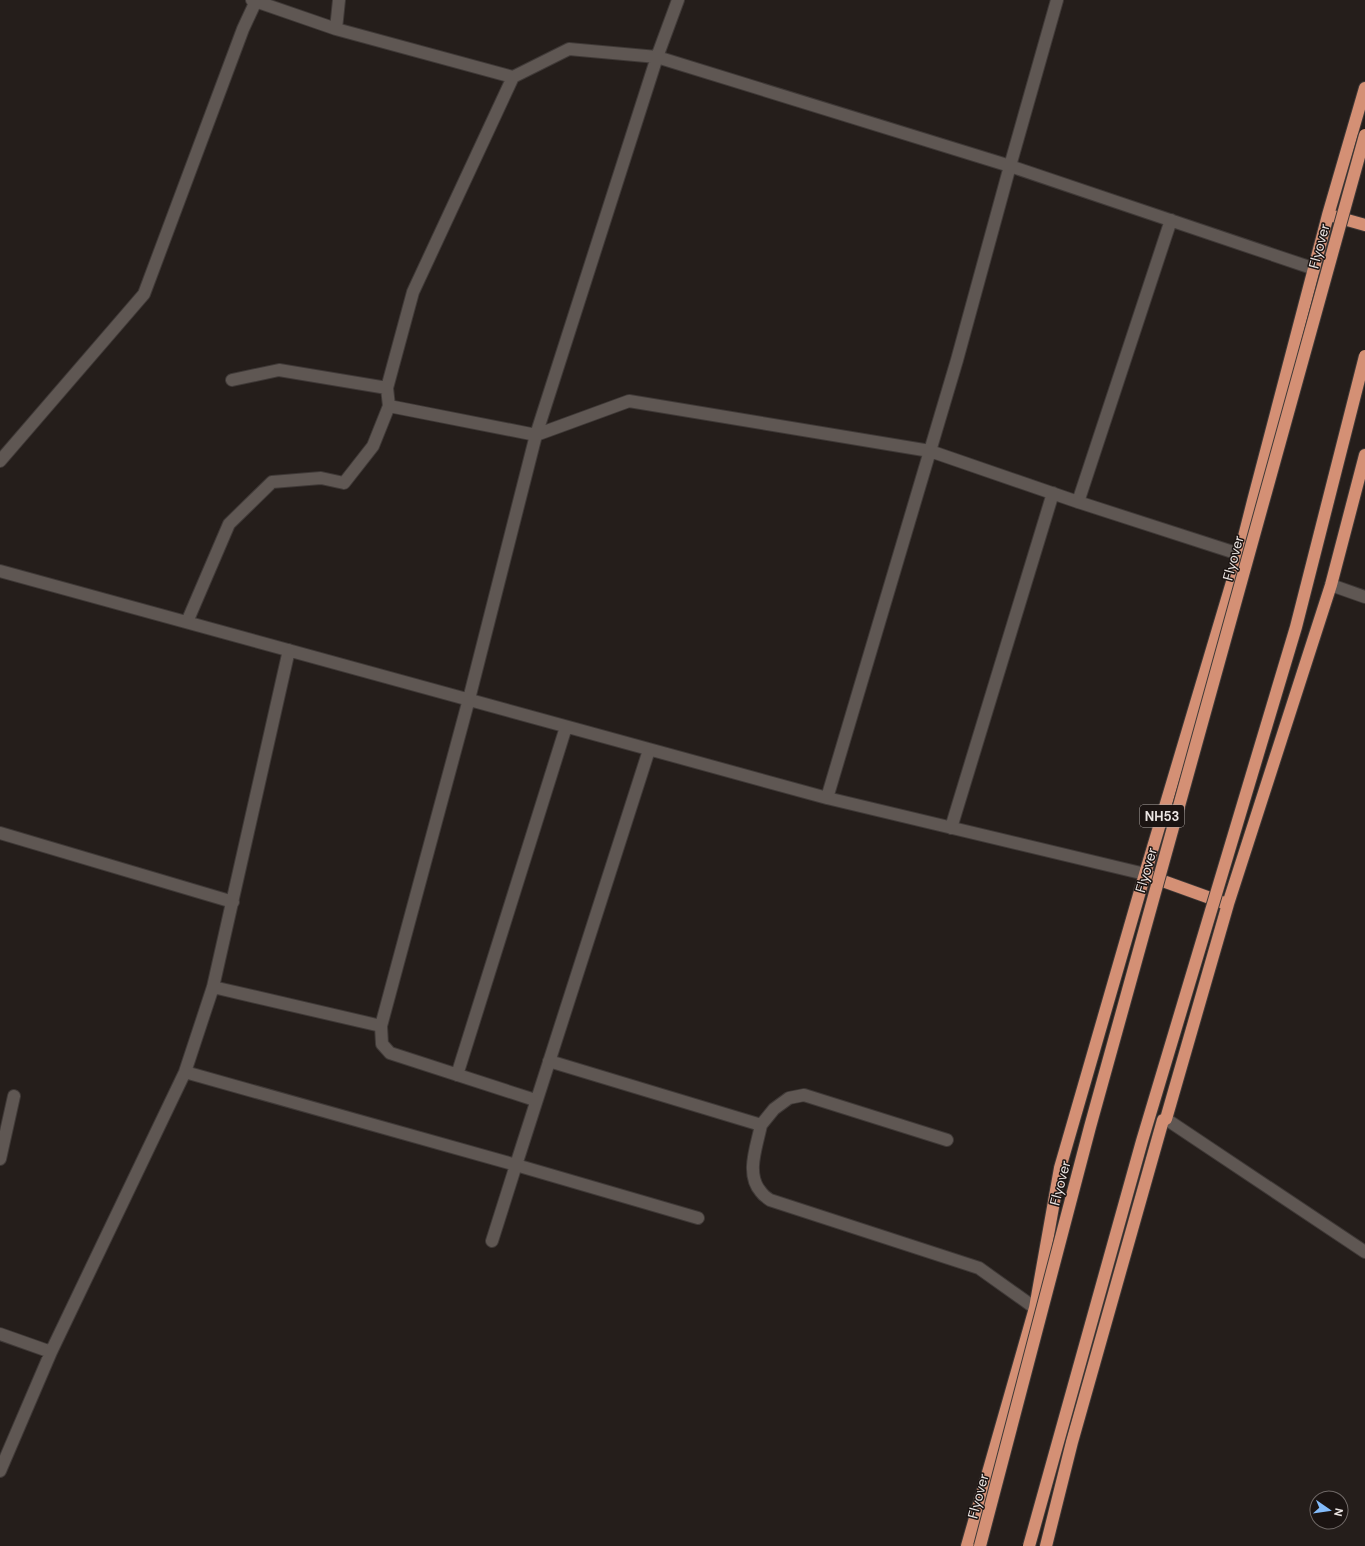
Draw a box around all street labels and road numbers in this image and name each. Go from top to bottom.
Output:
street label: Flyover [1304,222,1334,270]
street label: Flyover [1218,534,1248,582]
road number: NH53 [1140,805,1184,827]
street label: Flyover [1131,845,1161,895]
street label: Flyover [1045,1159,1075,1207]
street label: Flyover [963,1472,993,1520]

